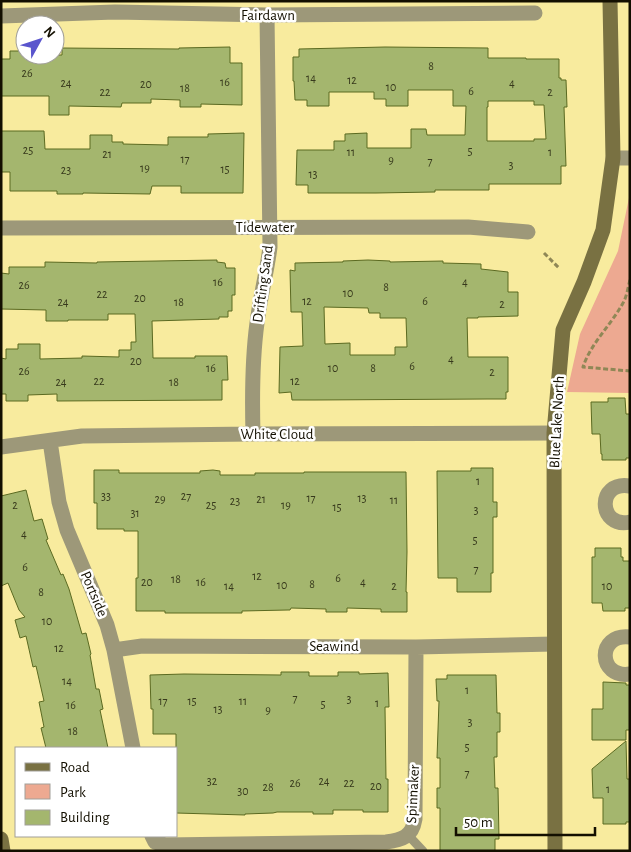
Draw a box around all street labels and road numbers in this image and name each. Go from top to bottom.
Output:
street label: Fairdawn [241,8,295,23]
street label: Tidewater [236,220,295,235]
street label: Drifting Sand [250,244,276,324]
street label: Blue Lake North [547,375,567,469]
street label: White Cloud [241,427,314,442]
street label: Portside [78,569,110,619]
street label: Seawind [309,639,359,654]
street label: Spinnaker [404,764,422,824]

